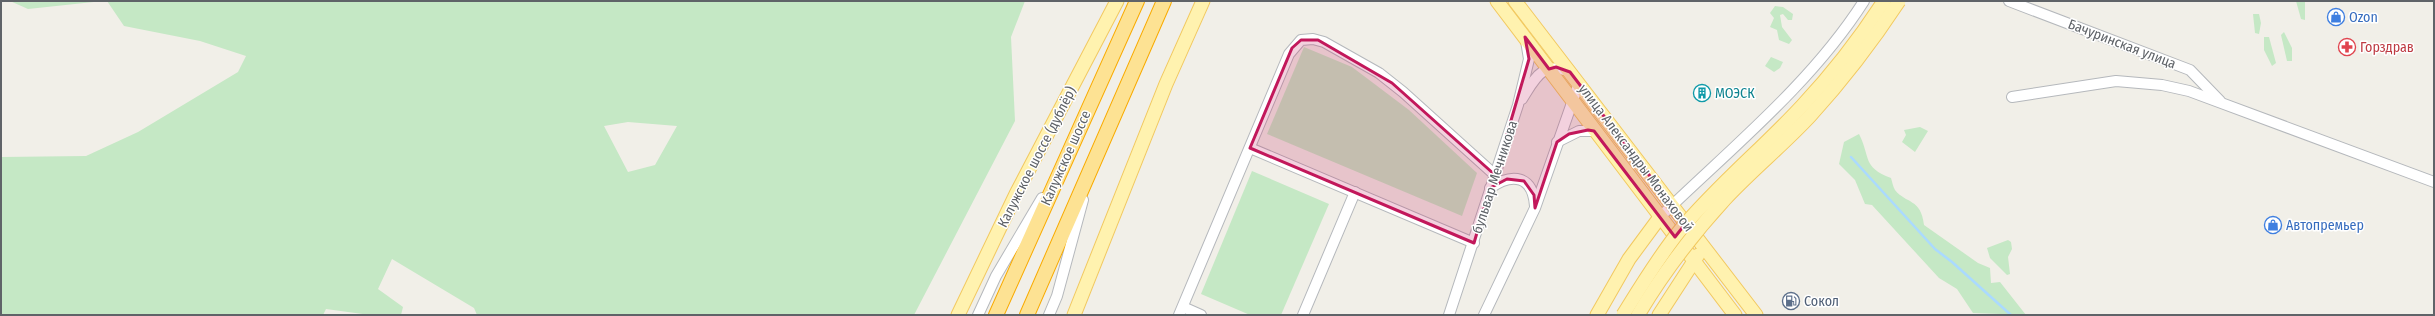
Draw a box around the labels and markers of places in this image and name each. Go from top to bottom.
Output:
shop icon: Ozon [2326,7,2346,27]
place label: Ozon [2349,9,2378,26]
pharmacy icon: Горздрав [2337,37,2357,57]
place label: Горздрав [2360,39,2414,56]
building icon: МОЭСК [1692,83,1712,103]
place label: МОЭСК [1715,85,1755,102]
shop icon: Автопремьер [2263,215,2283,235]
place label: Автопремьер [2286,217,2364,234]
fuel station icon: Сокол [1781,291,1801,311]
place label: Сокол [1804,293,1839,310]

